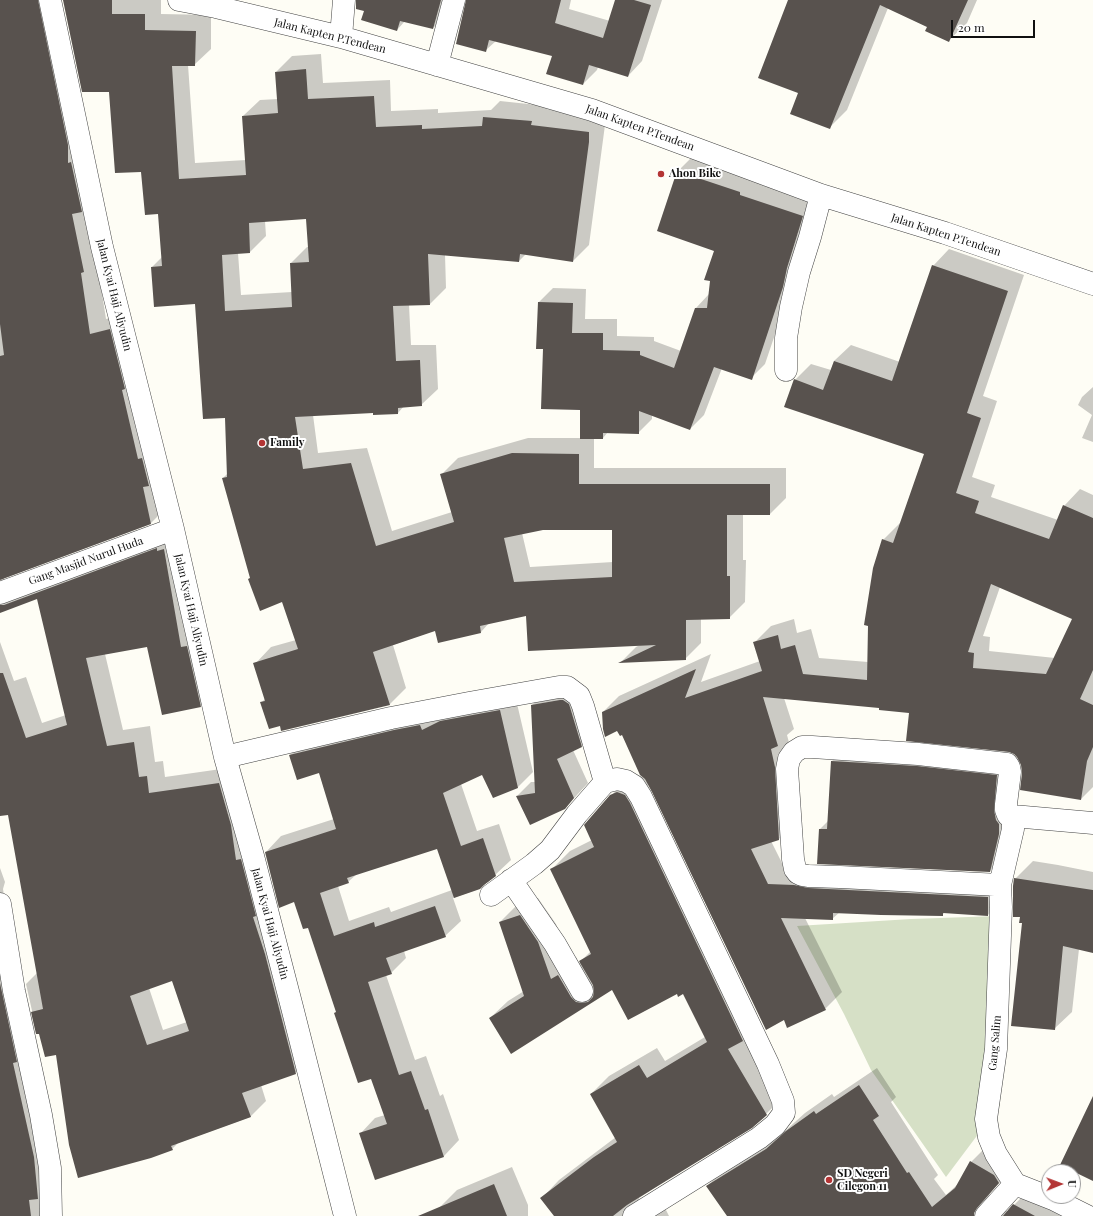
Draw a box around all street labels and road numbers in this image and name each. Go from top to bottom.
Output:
street label: Jalan Kapten P.Tendean [273,16,387,56]
street label: Jalan Kapten P.Tendean [584,102,696,154]
street label: Jalan Kapten P.Tendean [889,211,1003,259]
street label: Jalan Kyai Haji Aliyudin [94,238,134,352]
street label: Gang Masjid Nurul Huda [27,534,145,588]
street label: Jalan Kyai Haji Aliyudin [172,553,210,667]
street label: Jalan Kyai Haji Aliyudin [249,867,291,981]
street label: Gang Salim [986,1015,1004,1071]

